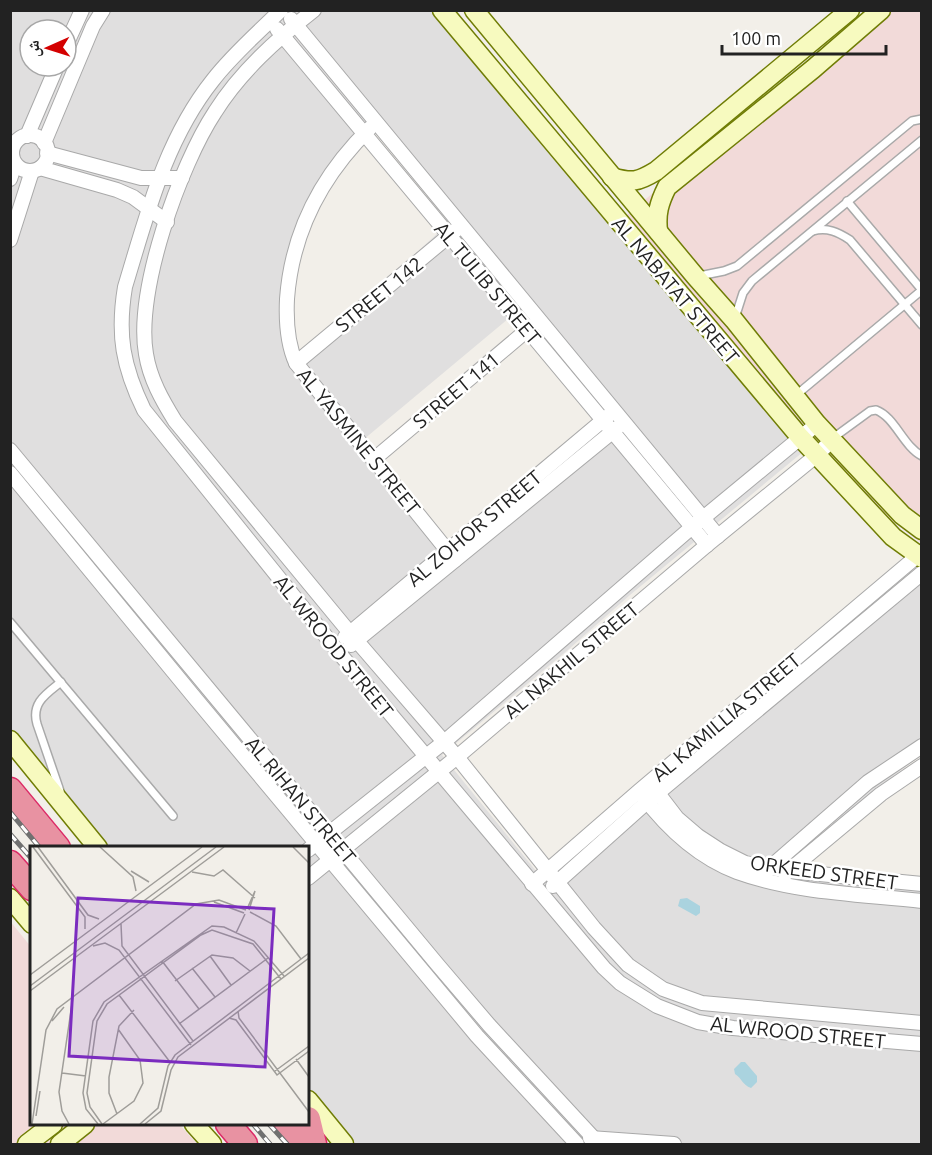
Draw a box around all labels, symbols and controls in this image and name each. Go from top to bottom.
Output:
north arrow [18,18,78,78]
scale bar [722,18,886,56]
text: 100 m [731,28,781,48]
text: ش [24,40,43,58]
street label: AL NABATAT STREET [608,212,744,368]
street label: AL TULIB STREET [430,217,546,349]
street label: STREET 142 [331,252,427,336]
street label: STREET 141 [408,347,504,433]
street label: AL YASMINE STREET [293,363,425,519]
street label: AL ZOHOR STREET [402,465,546,591]
street label: AL WROOD STREET [270,570,398,722]
street label: AL NAKHIL STREET [499,597,643,723]
street label: AL KAMILLIA STREET [647,648,805,786]
street label: AL RIHAN STREET [241,732,361,868]
inset map [30,846,309,1125]
street label: ORKEED STREET [749,850,899,894]
street label: AL WROOD STREET [709,1011,887,1053]

